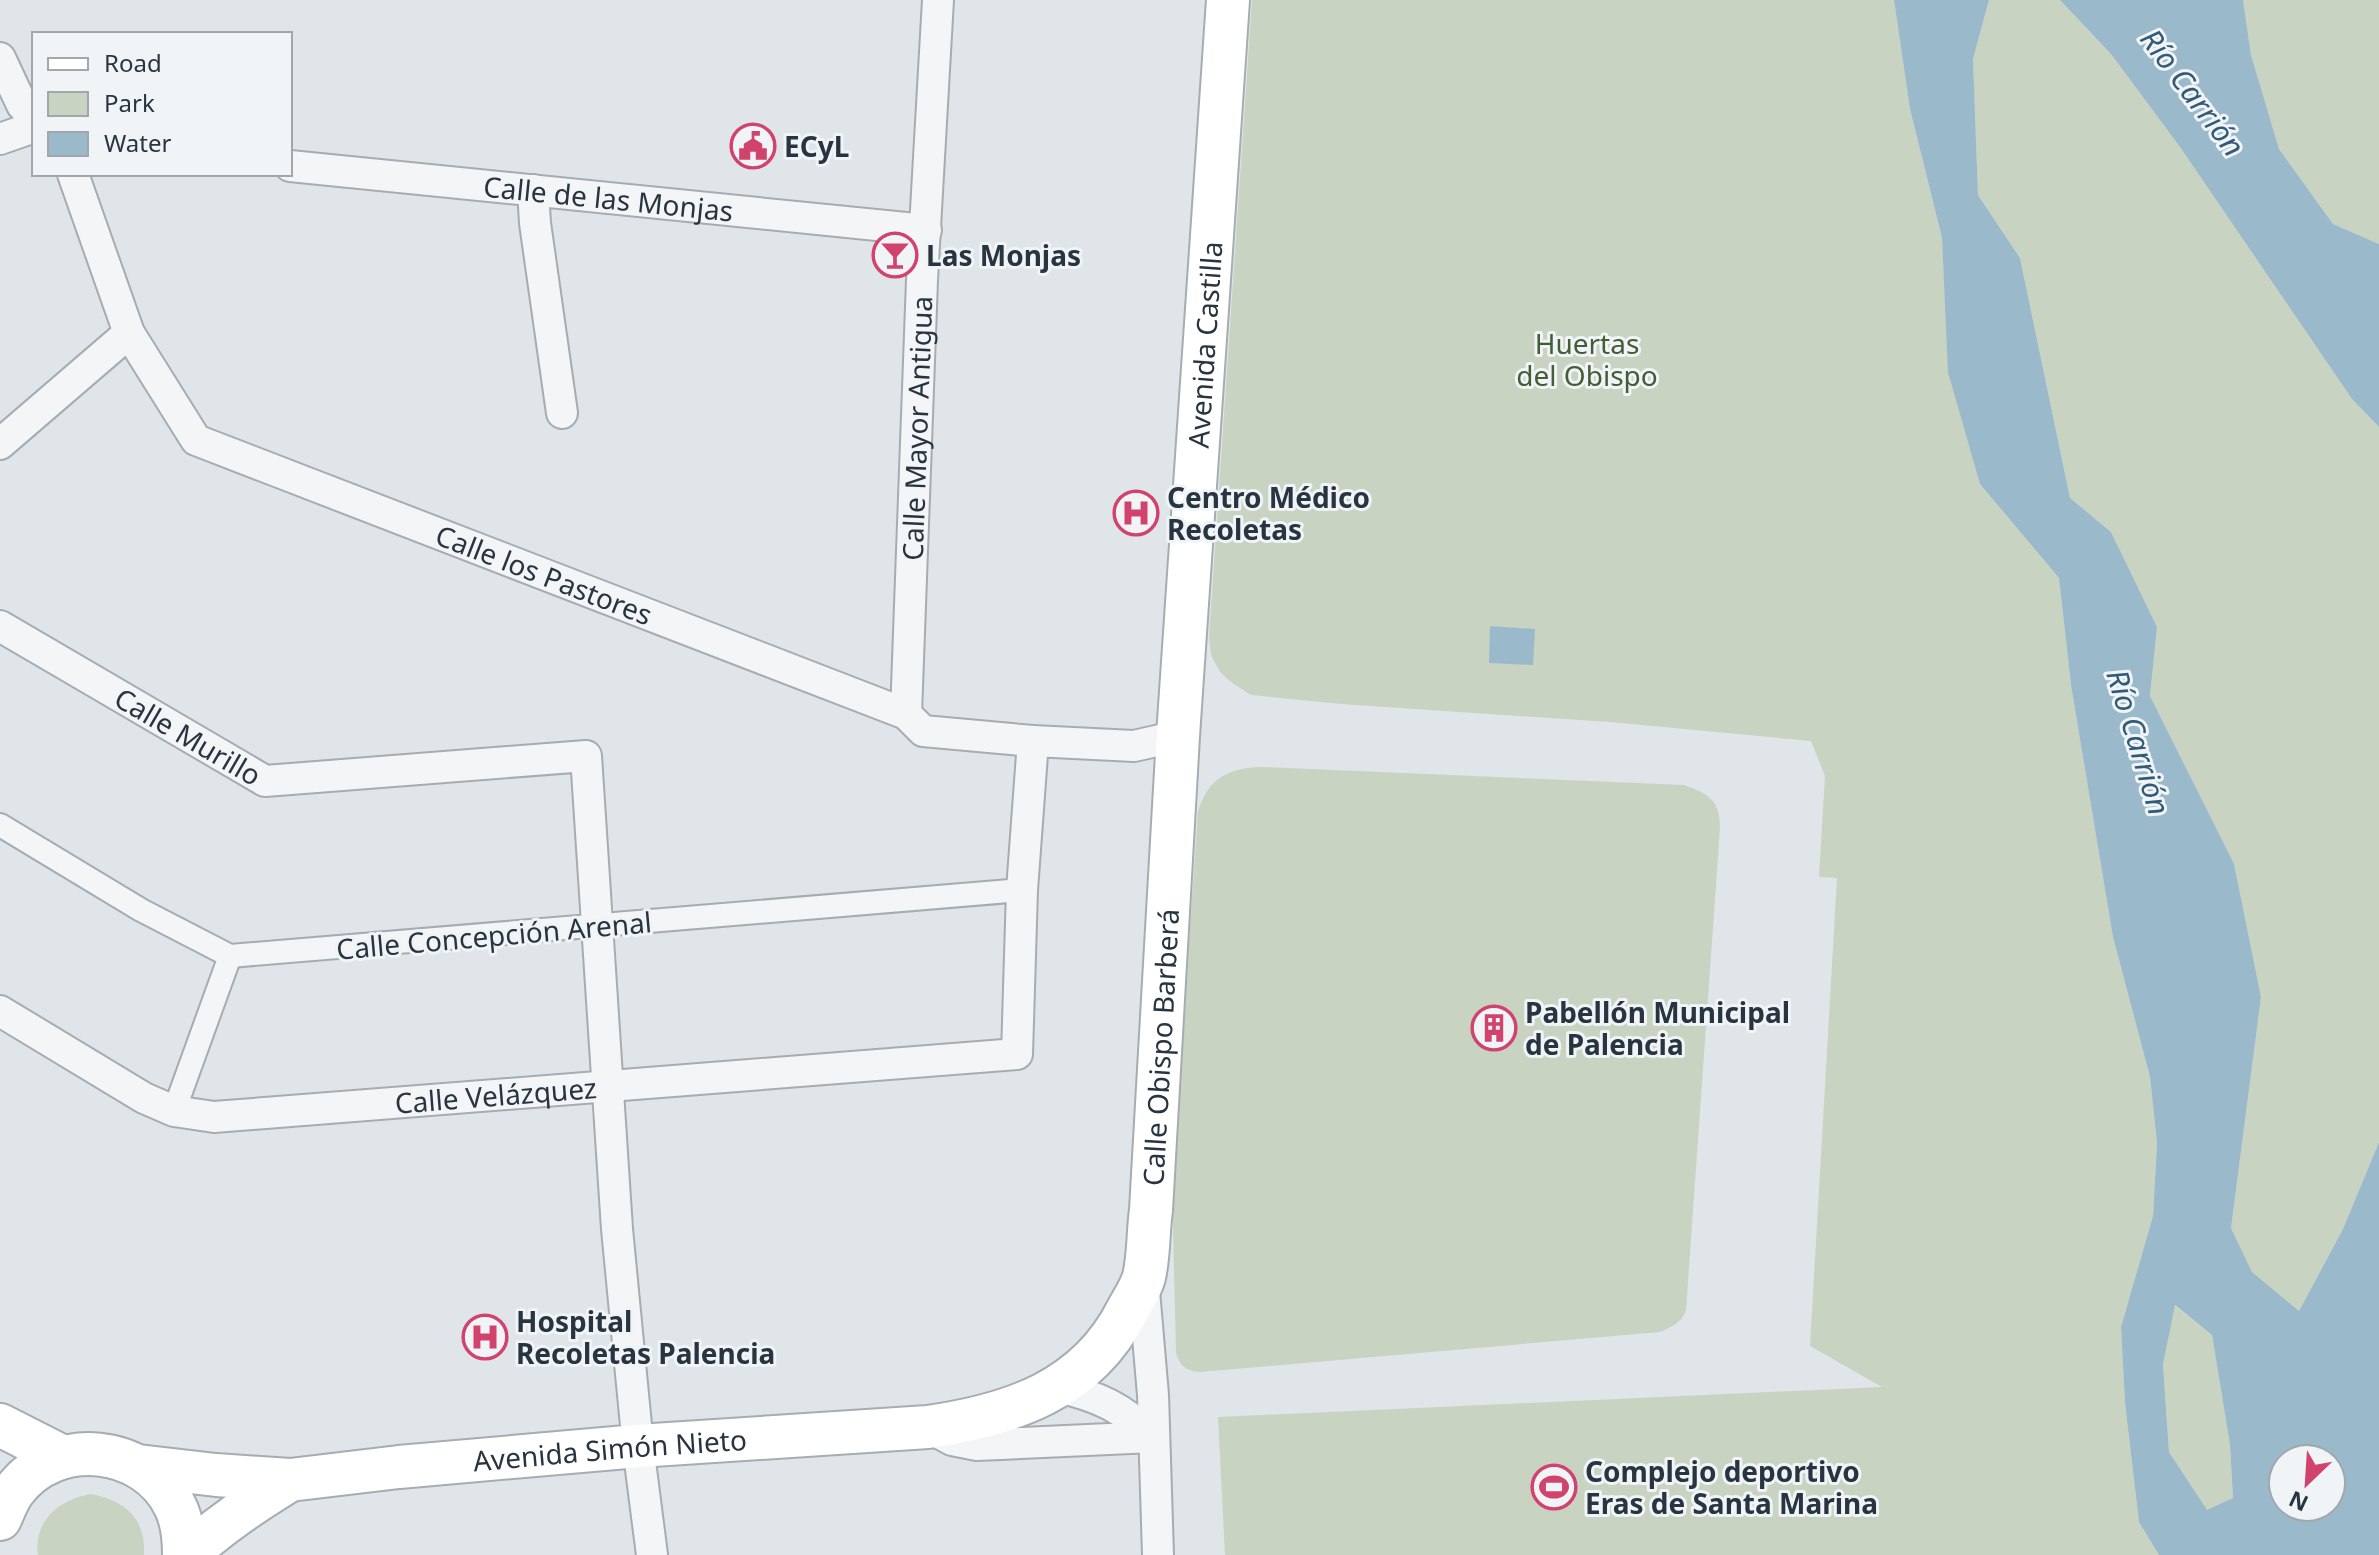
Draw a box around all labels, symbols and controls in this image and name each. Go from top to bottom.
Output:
water label: Río Carrión [2131,20,2255,164]
legend [32,32,292,176]
text: Road [104,46,162,79]
text: Park [104,86,155,119]
public building icon: ECyL [729,122,777,170]
text: Water [104,126,172,159]
place label: ECyL [784,127,849,165]
street label: Calle de las Monjas [482,167,735,230]
bar icon: Las Monjas [871,231,919,279]
place label: Las Monjas [926,236,1081,274]
street label: Avenida Castilla [1179,240,1231,449]
street label: Calle Mayor Antigua [893,295,940,561]
park label: Huertas del Obispo [1516,324,1658,394]
place label: Centro Médico Recoletas [1167,478,1370,548]
hospital icon: Centro Médico Recoletas [1112,489,1160,537]
street label: Calle los Pastores [430,515,658,633]
water label: Río Carrión [2097,664,2181,820]
street label: Calle Murillo [108,678,269,794]
street label: Calle Concepción Arenal [335,902,653,968]
street label: Calle Obispo Barberá [1133,908,1187,1187]
place label: Pabellón Municipal de Palencia [1525,993,1790,1063]
building icon: Pabellón Municipal de Palencia [1470,1004,1518,1052]
street label: Calle Velázquez [393,1068,598,1122]
place label: Hospital Recoletas Palencia [516,1302,775,1372]
hospital icon: Hospital Recoletas Palencia [461,1313,509,1361]
street label: Avenida Simón Nieto [471,1420,748,1479]
north arrow [2267,1443,2347,1523]
place label: Complejo deportivo Eras de Santa Marina [1585,1452,1878,1522]
sports icon: Complejo deportivo Eras de Santa Marina [1530,1463,1578,1511]
text: N [2284,1485,2313,1519]

